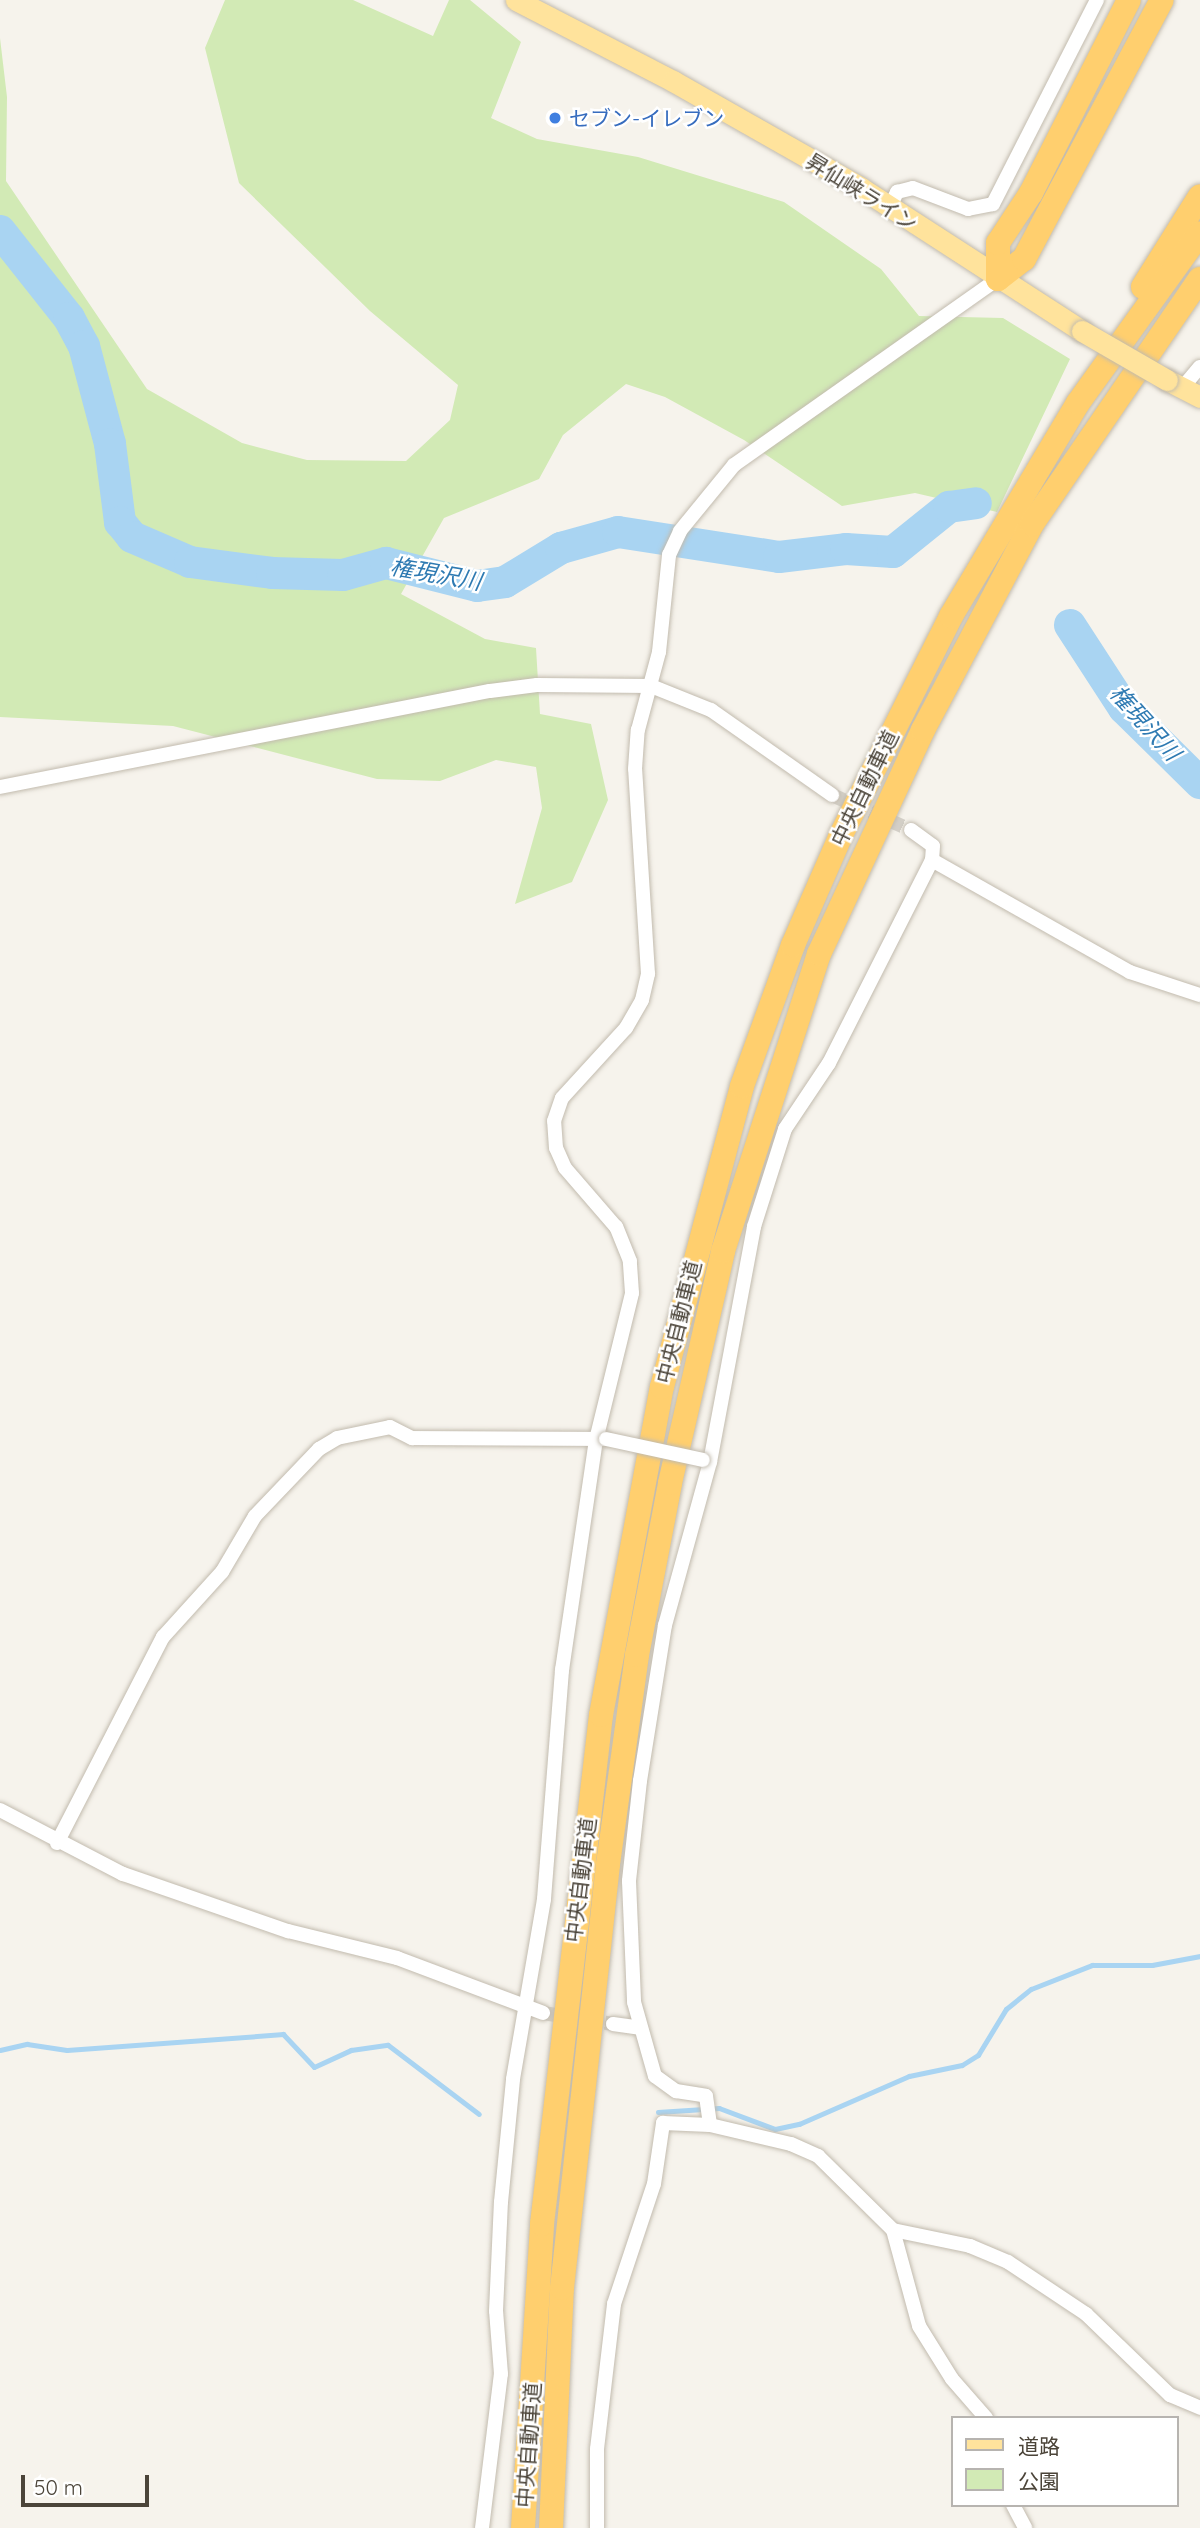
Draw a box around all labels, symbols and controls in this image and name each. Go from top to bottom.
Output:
place label: セブン-イレブン [569,105,724,131]
marker: セブン-イレブン [547,110,563,126]
street label: 昇仙峡ライン [802,148,922,236]
water label: 権現沢川 [388,552,484,596]
water label: 権現沢川 [1104,680,1186,766]
street label: 中央自動車道 [825,726,903,850]
street label: 中央自動車道 [651,1258,705,1386]
street label: 中央自動車道 [560,1816,600,1944]
street label: 中央自動車道 [511,2381,545,2509]
legend [951,2416,1179,2507]
text: 道路 [1018,2433,1060,2459]
scale bar [24,2462,152,2506]
text: 公園 [1018,2468,1060,2494]
text: 50 m [34,2474,83,2500]

